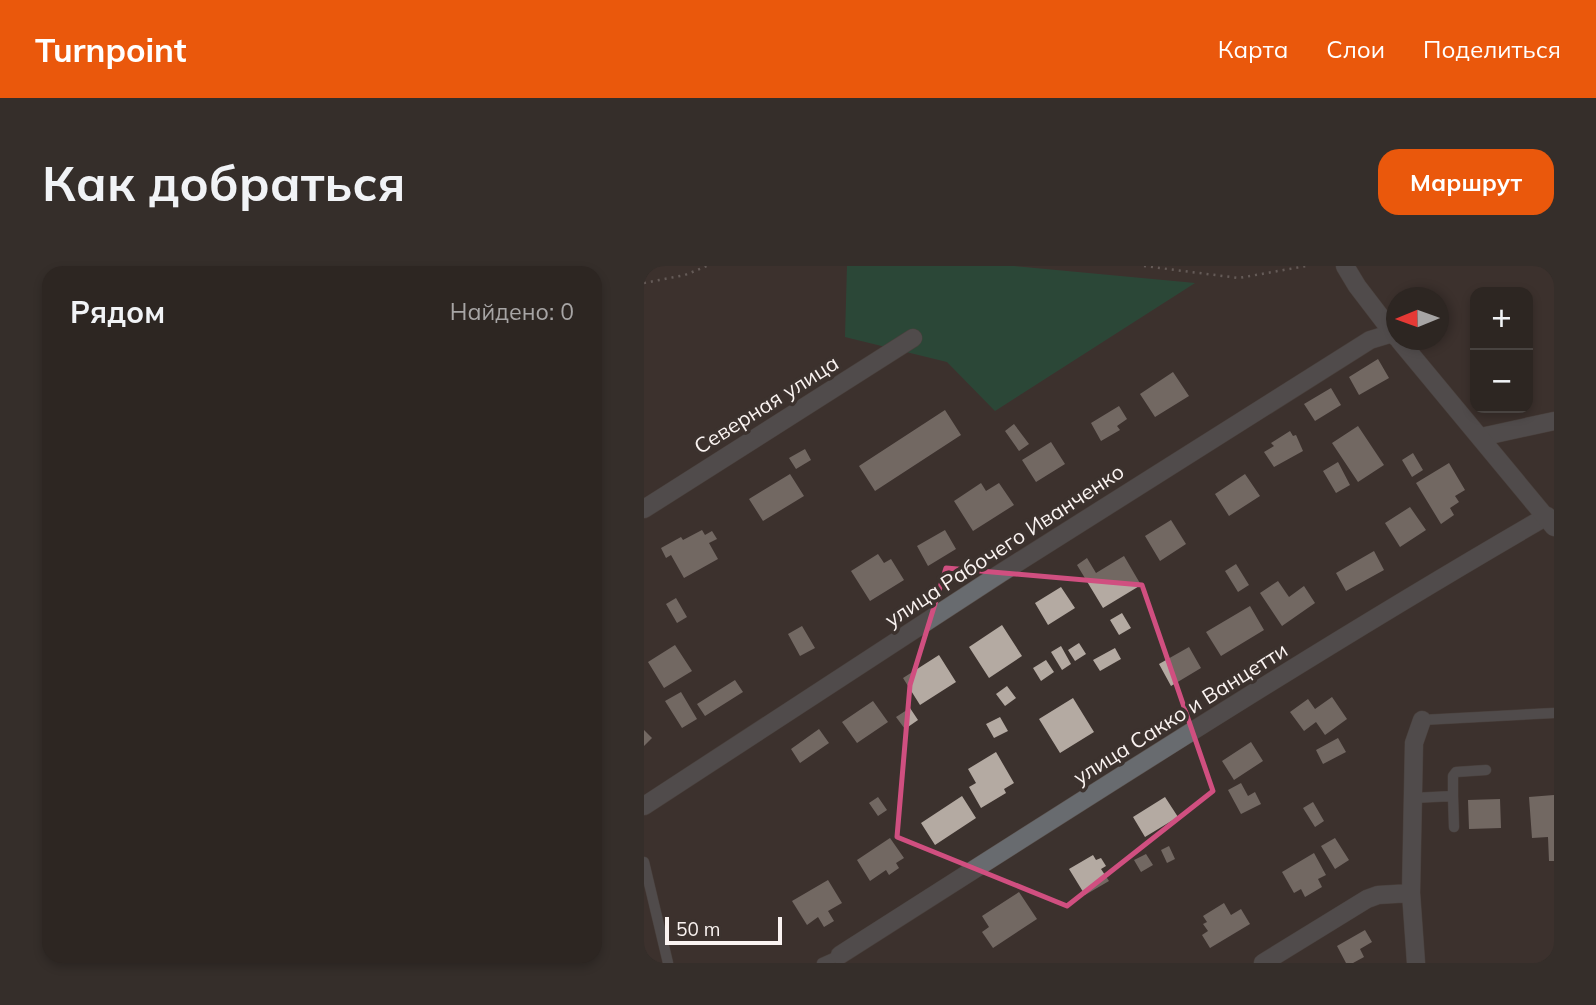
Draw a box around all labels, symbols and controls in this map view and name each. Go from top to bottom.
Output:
text: Turnpoint [35,29,187,70]
text: Карта [1218,34,1288,64]
text: Слои [1326,34,1385,64]
text: Поделиться [1423,34,1561,64]
button: Маршрут [1378,149,1554,215]
text: Как добраться [42,152,405,213]
north arrow [1386,287,1449,350]
map controls [1470,287,1533,413]
button: + [1470,287,1533,350]
text: Рядом [70,293,165,331]
text: Найдено: 0 [450,297,574,326]
street label: Северная улица [689,349,843,459]
button: − [1470,350,1533,413]
street label: улица Рабочего Иванченко [879,458,1129,632]
street label: улица Сакко и Ванцетти [1068,636,1292,790]
scale bar [665,914,782,946]
text: 50 m [676,917,720,941]

